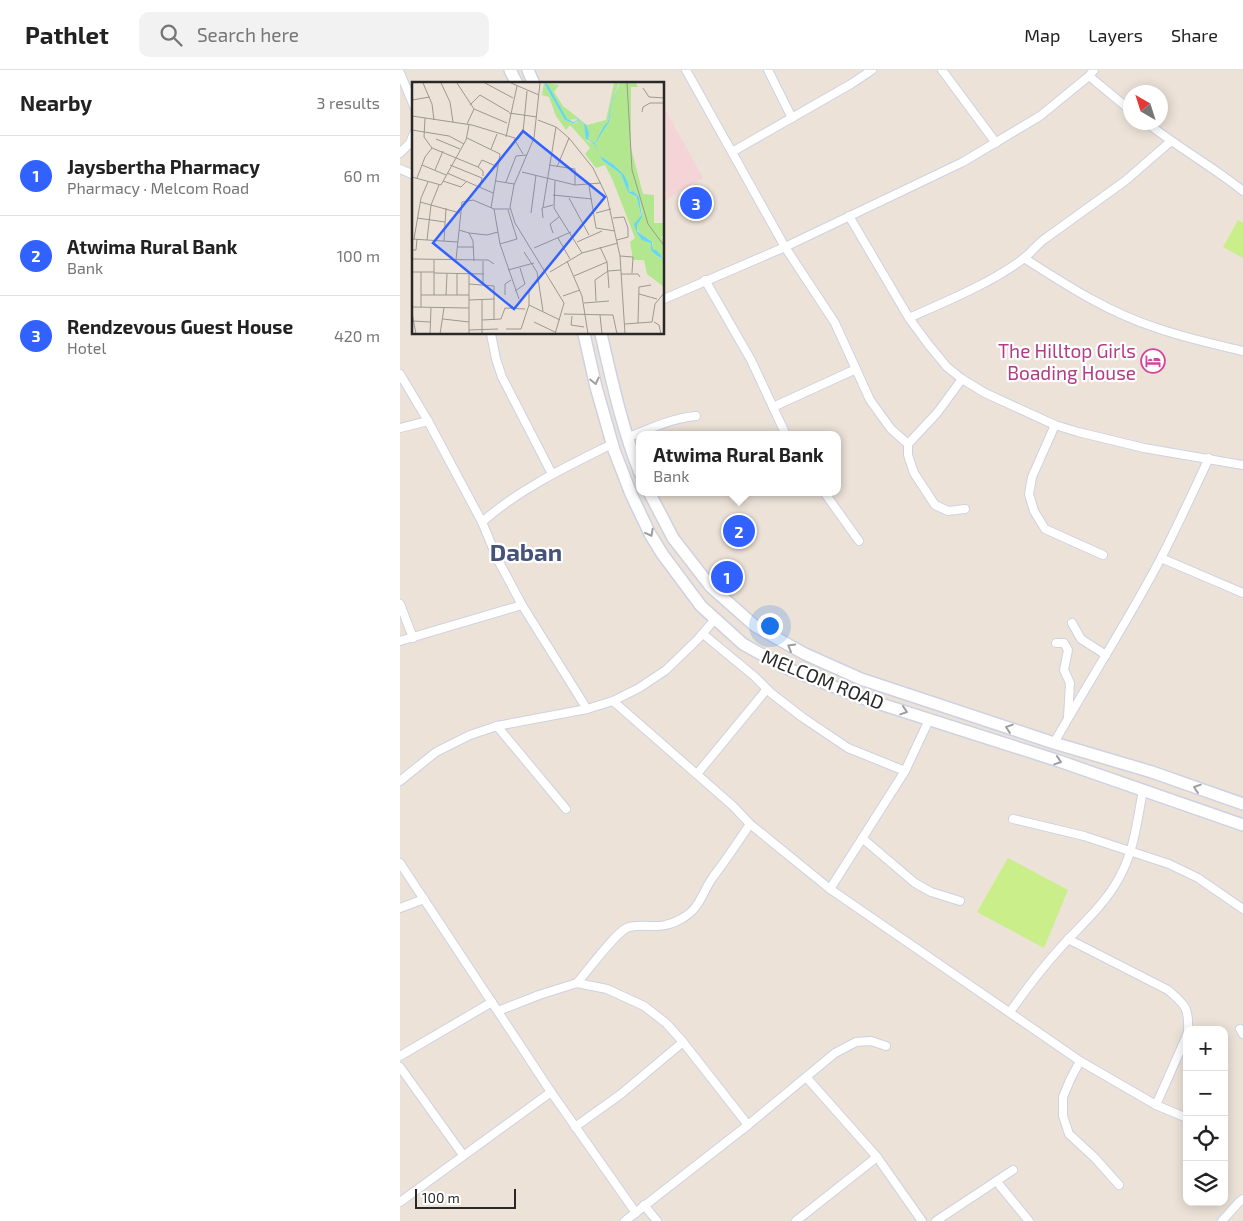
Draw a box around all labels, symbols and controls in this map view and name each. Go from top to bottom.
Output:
search box [139,12,489,57]
text: Pathlet [25,20,109,49]
icon: search [157,21,185,49]
text: Search here [197,23,299,46]
text: Map [1024,24,1060,46]
text: Layers [1088,24,1143,46]
text: Share [1171,24,1218,46]
inset map [412,82,665,335]
north arrow [1123,85,1168,130]
text: Nearby [20,90,92,115]
text: 3 results [317,93,380,112]
text: Jaysbertha Pharmacy [67,155,260,178]
text: 1 [33,166,39,185]
text: 60 m [344,166,380,185]
text: Pharmacy · Melcom Road [67,178,249,197]
pin: 3 [680,184,712,222]
text: Atwima Rural Bank [67,235,237,258]
text: 2 [31,246,41,265]
text: 100 m [337,246,380,265]
text: Bank [67,258,103,277]
text: Rendzevous Guest House [67,315,293,338]
text: 3 [31,326,41,345]
text: 420 m [334,326,380,345]
text: Hotel [67,338,106,357]
place label: The Hilltop Girls Boading House [998,339,1136,384]
hotel icon: The Hilltop Girls Boading House [1140,348,1166,374]
one-way arrow [589,377,600,386]
popup [636,431,841,496]
text: Atwima Rural Bank [653,443,824,466]
text: Bank [653,466,689,485]
pin: 2 [723,512,755,550]
one-way arrow [644,528,654,537]
district label: Daban [490,537,562,566]
pin: 1 [711,558,743,596]
your location [757,613,783,639]
one-way arrow [788,643,797,653]
street label: MELCOM ROAD [759,644,887,714]
one-way arrow [899,706,907,716]
one-way arrow [1005,724,1014,734]
one-way arrow [1054,756,1062,766]
one-way arrow [1193,784,1202,794]
map controls [1183,1026,1228,1206]
button: + [1183,1026,1228,1071]
button: − [1183,1071,1228,1116]
button: locate [1183,1116,1228,1161]
button: layers [1183,1161,1228,1206]
scale bar [415,1186,516,1209]
text: 100 m [422,1189,460,1206]

